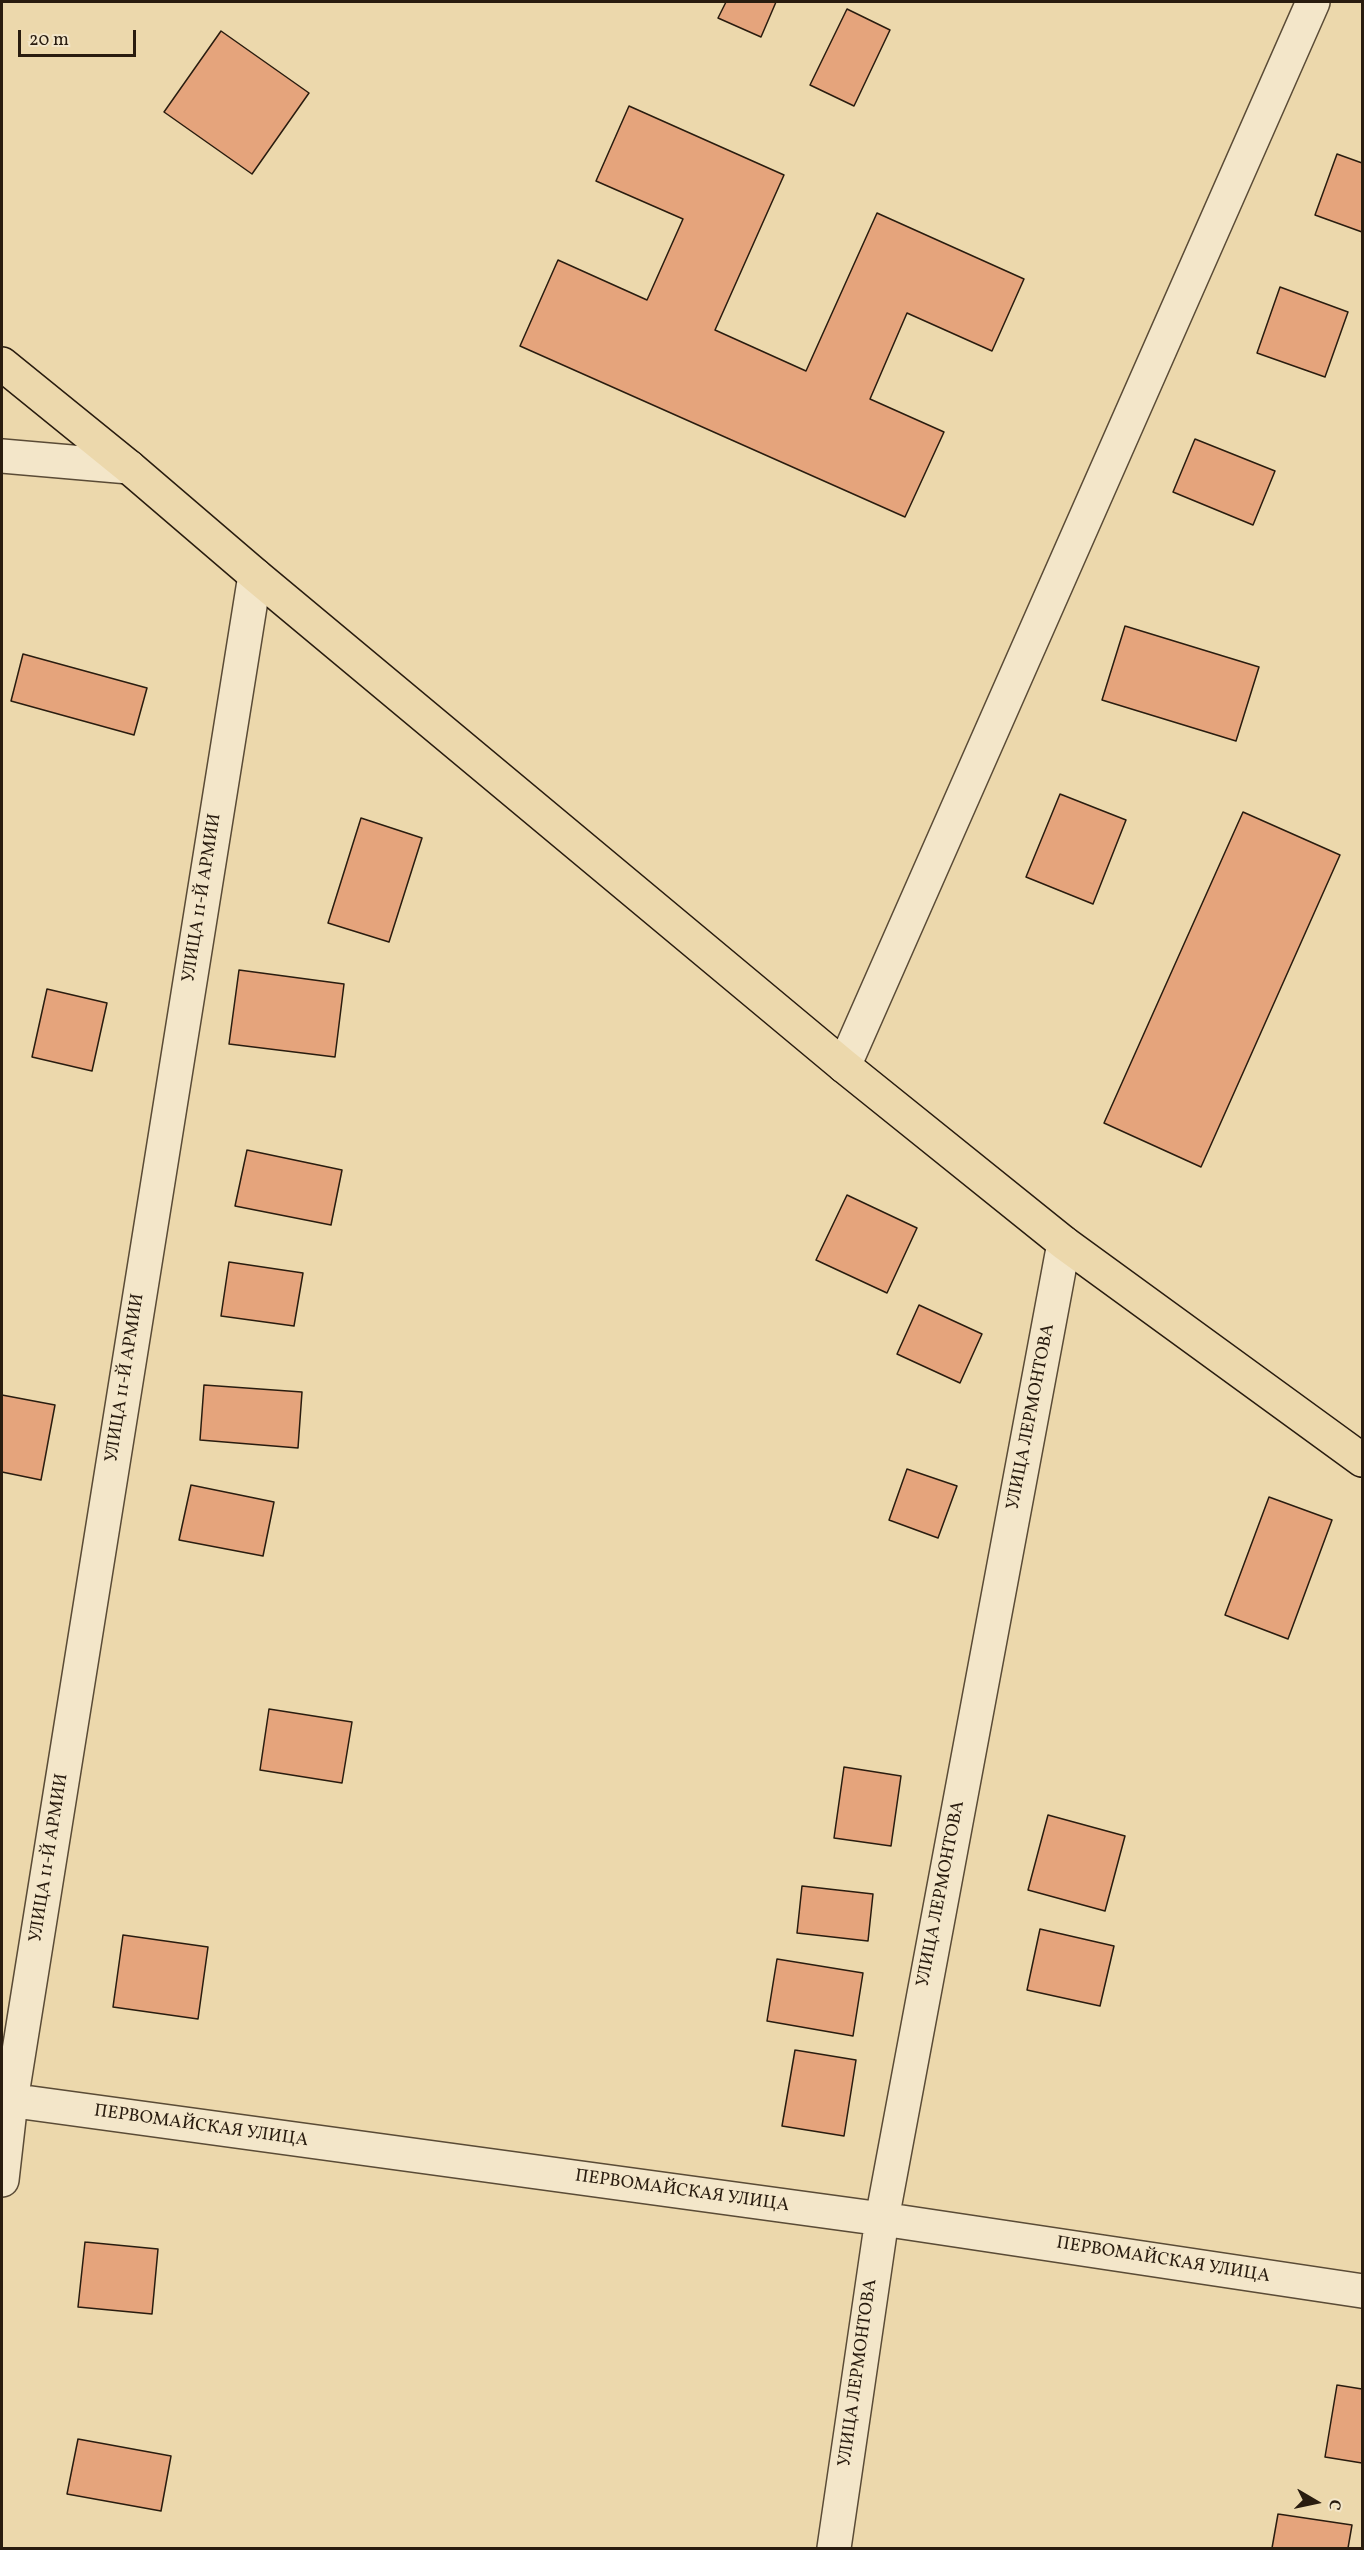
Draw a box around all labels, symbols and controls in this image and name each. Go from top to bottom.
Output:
scale bar [21,18,140,56]
text: 20 m [29,28,69,53]
street label: УЛИЦА 11-Й АРМИИ [179,812,227,984]
street label: УЛИЦА 11-Й АРМИИ [102,1292,150,1464]
street label: УЛИЦА ЛЕРМОНТОВА [1003,1322,1061,1512]
street label: УЛИЦА 11-Й АРМИИ [26,1772,74,1944]
street label: УЛИЦА ЛЕРМОНТОВА [913,1799,971,1989]
street label: ПЕРВОМАЙСКАЯ УЛИЦА [93,2101,309,2153]
street label: ПЕРВОМАЙСКАЯ УЛИЦА [574,2166,790,2218]
street label: ПЕРВОМАЙСКАЯ УЛИЦА [1055,2233,1271,2289]
street label: УЛИЦА ЛЕРМОНТОВА [835,2278,883,2468]
north arrow [1286,2472,1346,2532]
text: С [1322,2498,1345,2512]

